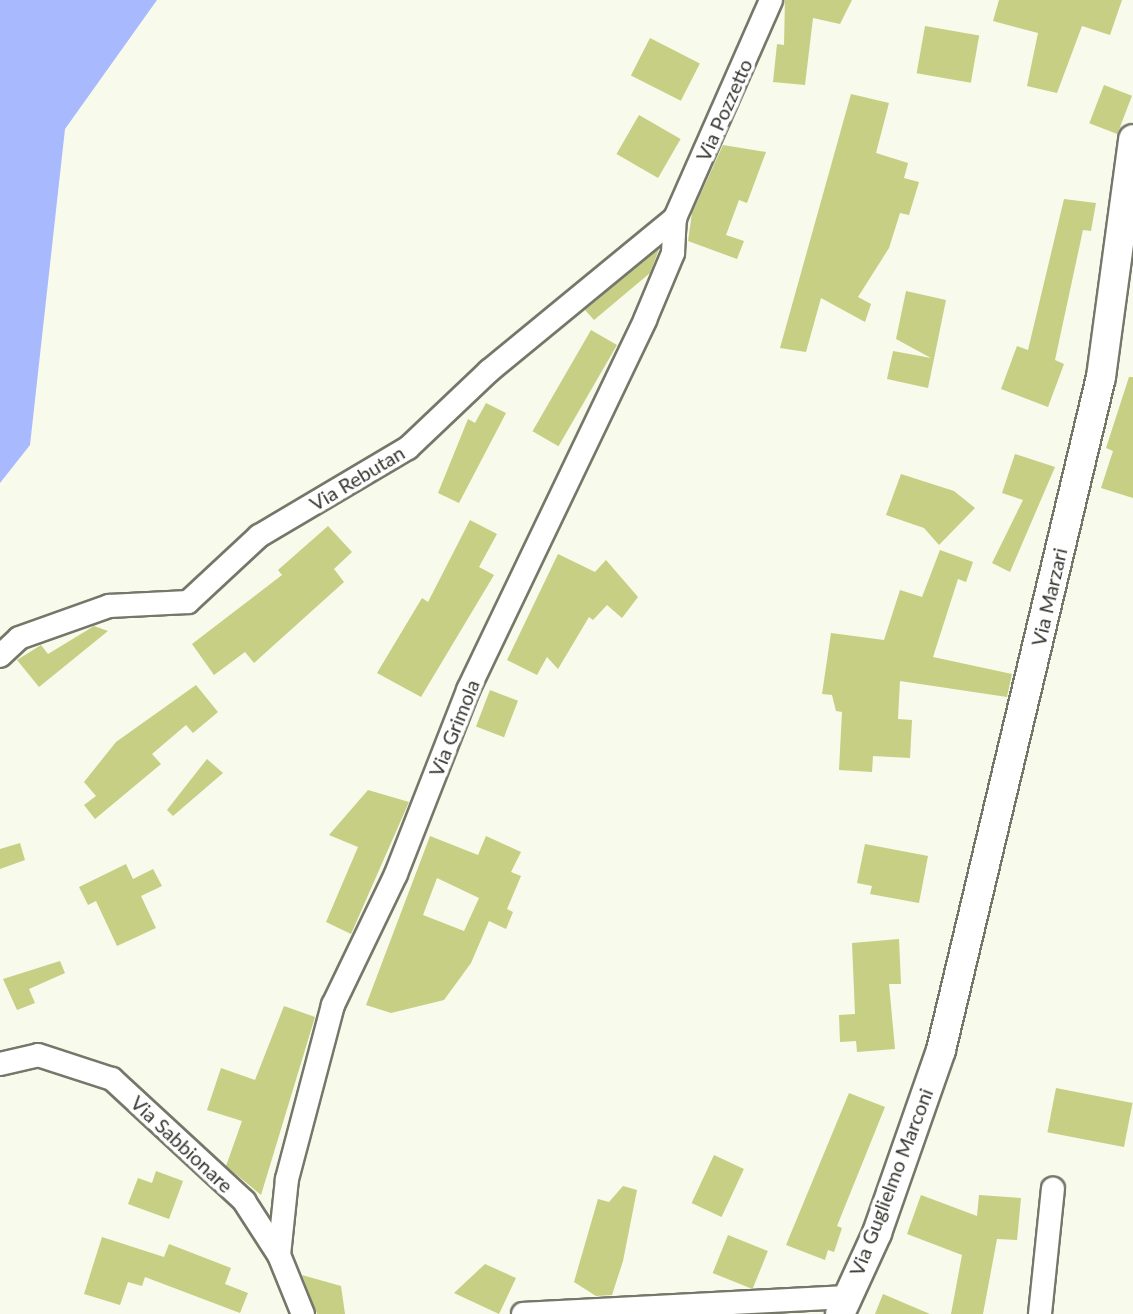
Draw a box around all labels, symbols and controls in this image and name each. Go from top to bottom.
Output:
street label: Via Pozzetto [691,55,757,165]
street label: Via Rebutan [305,440,409,516]
street label: Via Marzari [1026,546,1072,648]
street label: Via Grimola [424,676,484,780]
street label: Via Guglielmo Marconi [844,1085,938,1279]
street label: Via Sabbionare [126,1091,238,1197]

